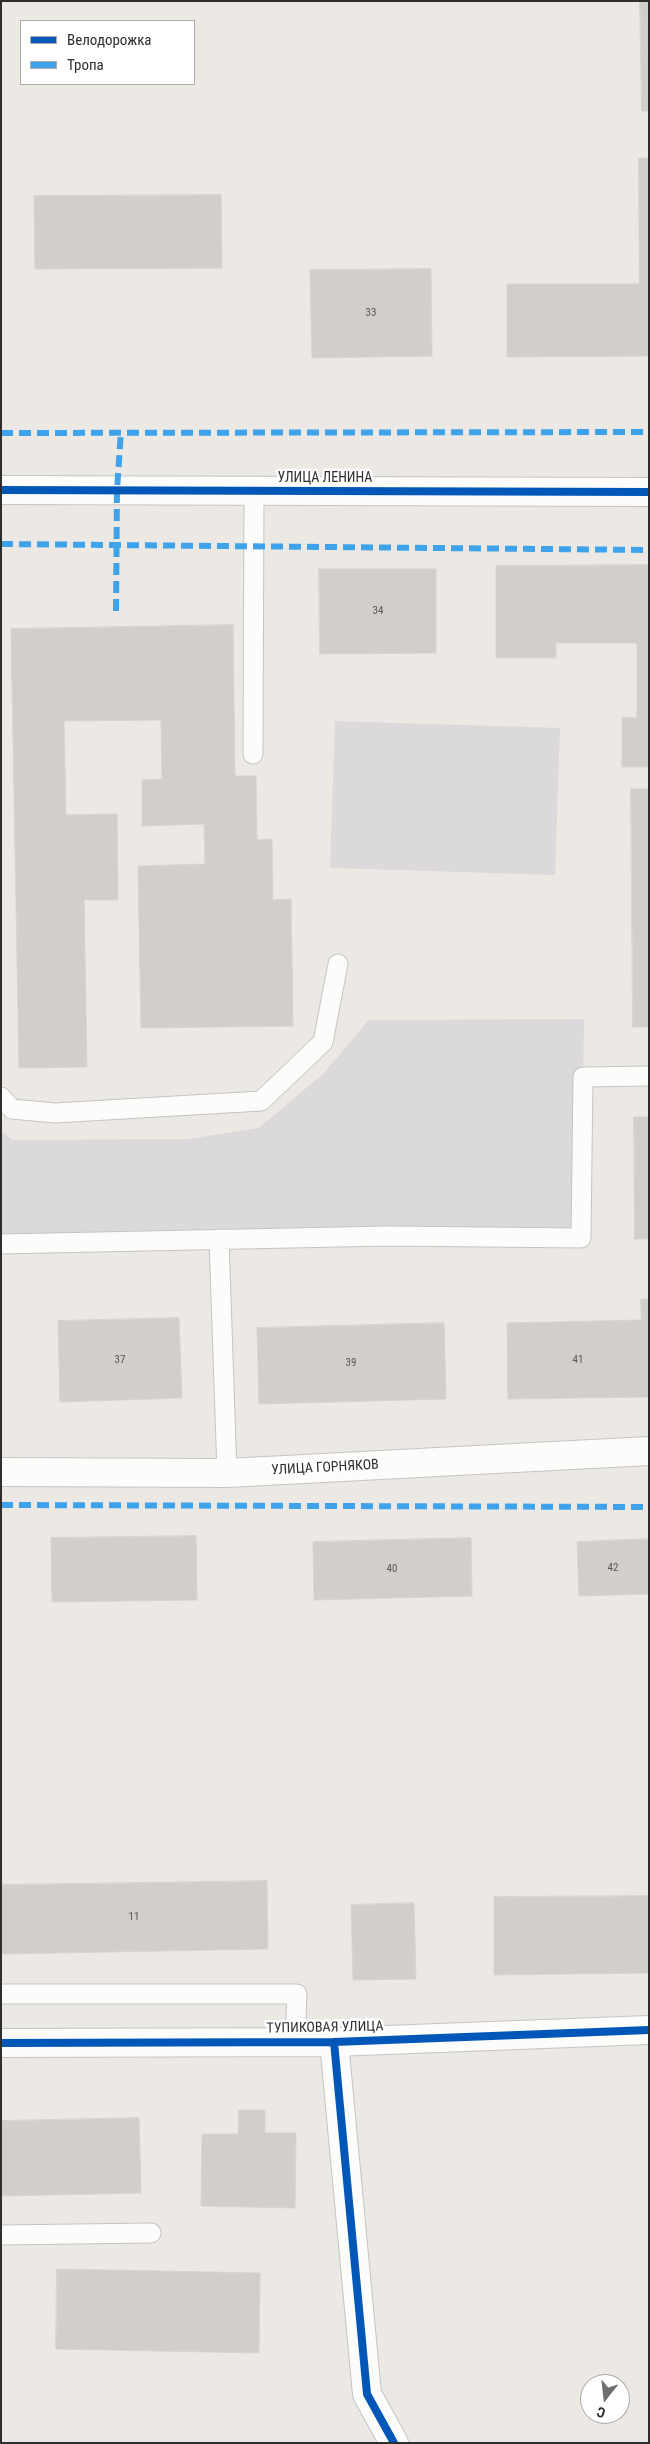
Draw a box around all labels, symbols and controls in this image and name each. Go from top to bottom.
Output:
legend [20,20,195,85]
text: Велодорожка [67,31,152,49]
text: Тропа [67,56,104,74]
house number: 33 [366,306,376,320]
street label: УЛИЦА ЛЕНИНА [278,470,372,486]
house number: 34 [373,604,383,618]
house number: 37 [115,1353,125,1367]
house number: 41 [573,1353,583,1367]
house number: 39 [346,1356,356,1370]
street label: УЛИЦА ГОРНЯКОВ [271,1457,379,1479]
house number: 42 [608,1561,618,1575]
house number: 40 [387,1562,397,1576]
house number: 11 [129,1910,139,1924]
street label: ТУПИКОВАЯ УЛИЦА [266,2019,384,2037]
north arrow [580,2374,630,2424]
text: С [595,2404,607,2421]

